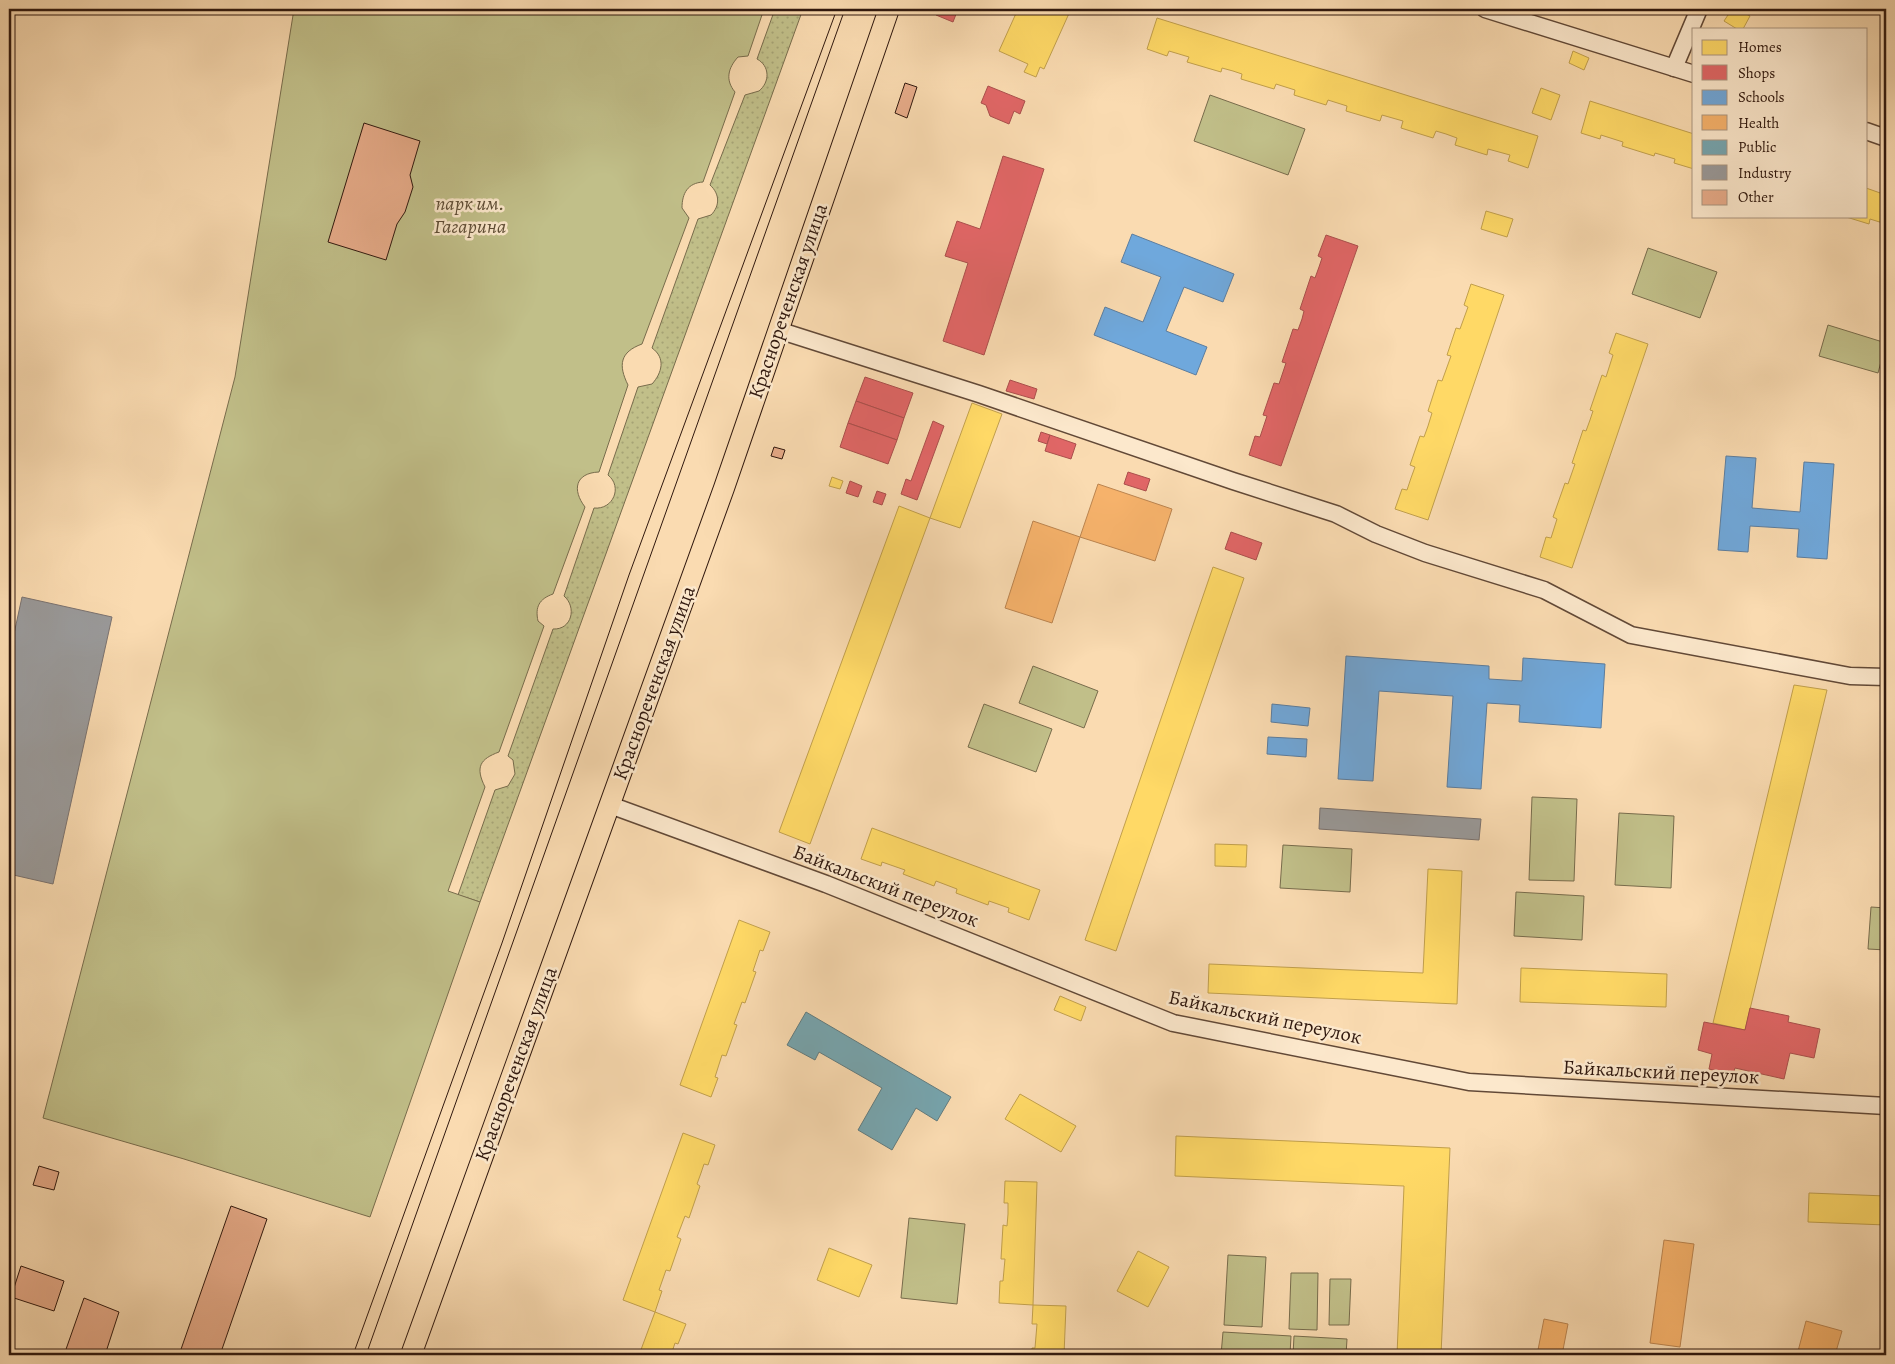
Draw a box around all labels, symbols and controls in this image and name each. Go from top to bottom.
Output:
legend [1692,28,1868,218]
text: Homes [1738,37,1782,57]
text: Shops [1738,63,1775,83]
text: Schools [1738,87,1785,107]
text: Health [1738,113,1779,133]
text: Public [1738,137,1776,157]
text: Industry [1738,163,1792,183]
text: Other [1738,187,1774,207]
park label: парк им. Гагарина [434,190,506,240]
street label: Краснореченская улица [742,199,834,402]
street label: Краснореченская улица [606,581,702,784]
street label: Байкальский переулок [789,838,983,934]
street label: Краснореченская улица [468,962,564,1165]
street label: Байкальский переулок [1166,983,1364,1051]
street label: Байкальский переулок [1562,1053,1760,1091]

